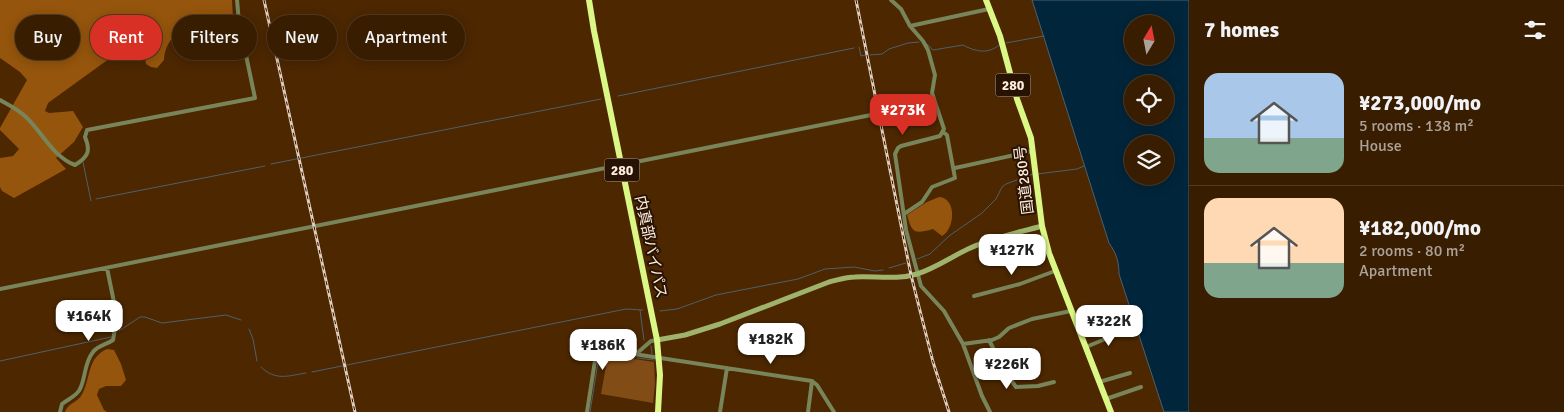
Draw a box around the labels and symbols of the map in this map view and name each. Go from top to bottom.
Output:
north arrow [1124,15,1174,65]
road number: 280 [996,74,1030,96]
pin: ¥273K [868,94,938,136]
street label: 国道280号 [1011,145,1037,215]
road number: 280 [604,158,640,182]
street label: 内真部バイパス [631,194,671,300]
pin: ¥127K [977,234,1047,276]
pin: ¥164K [54,300,124,342]
pin: ¥322K [1074,304,1144,347]
pin: ¥182K [736,322,806,365]
pin: ¥186K [568,328,638,371]
pin: ¥226K [972,348,1042,390]

